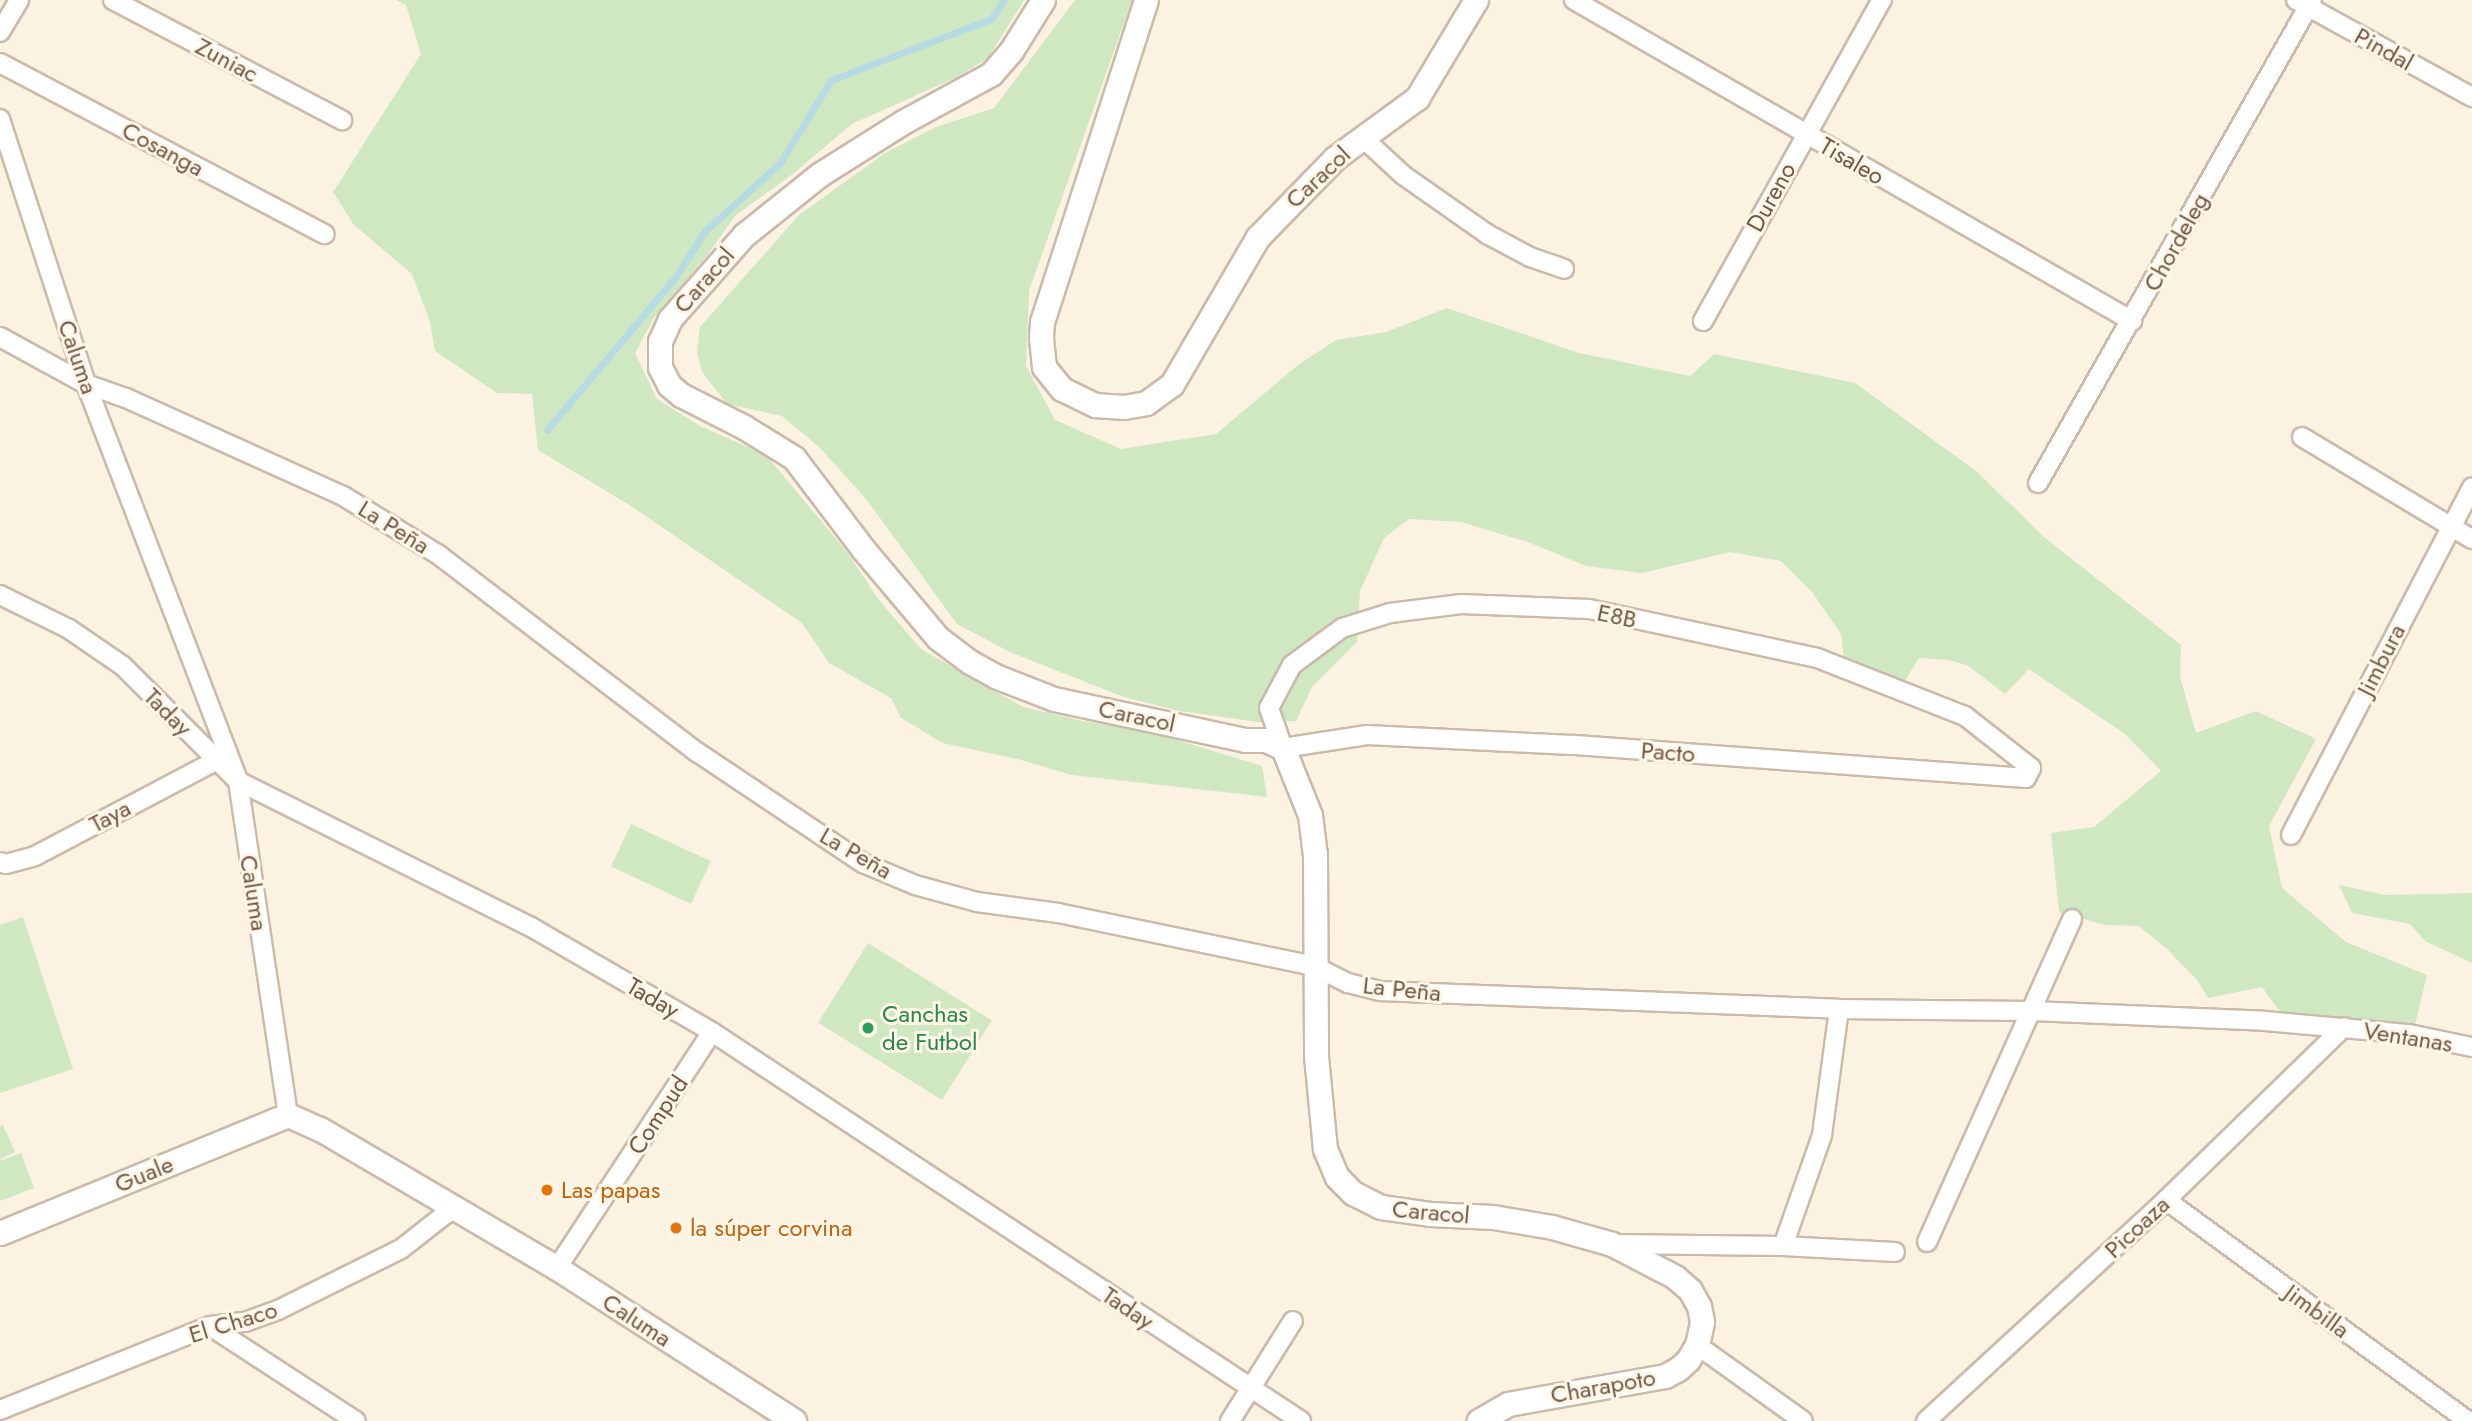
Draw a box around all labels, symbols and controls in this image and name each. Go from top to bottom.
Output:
street label: Pindal [2350,21,2418,77]
street label: Zuniac [191,32,263,88]
street label: Cosanga [117,115,209,183]
street label: Tisaleo [1815,131,1889,191]
street label: Caracol [1280,140,1356,214]
street label: Dureno [1740,157,1802,237]
street label: Chordeleg [2137,188,2215,296]
street label: Caracol [668,241,740,319]
street label: Caluma [52,316,104,398]
street label: La Peña [353,494,435,560]
street label: E8B [1595,598,1639,634]
street label: Jimbura [2351,619,2411,701]
street label: Taday [138,682,198,742]
street label: Caracol [1096,694,1178,738]
street label: Pacto [1640,736,1696,768]
street label: Taya [85,793,135,839]
street label: La Peña [815,821,897,885]
street label: Caluma [234,853,274,933]
street label: La Peña [1361,971,1443,1007]
street label: Taday [622,972,684,1024]
place label: Canchas de Futbol [882,1000,977,1056]
street label: Ventanas [2361,1016,2455,1058]
marker: Canchas de Futbol [860,1020,876,1036]
street label: Compud [622,1070,694,1160]
street label: Guale [111,1149,177,1199]
place label: Las papas [561,1176,660,1204]
marker: Las papas [539,1182,555,1198]
street label: Picoaza [2099,1190,2175,1264]
street label: Caracol [1391,1194,1471,1230]
place label: la súper corvina [690,1214,852,1242]
marker: la súper corvina [668,1220,684,1236]
street label: Jimbilla [2279,1278,2355,1344]
street label: Taday [1097,1280,1159,1336]
street label: Caluma [597,1287,677,1353]
street label: El Chaco [185,1295,281,1349]
street label: Charapoto [1548,1363,1658,1409]

